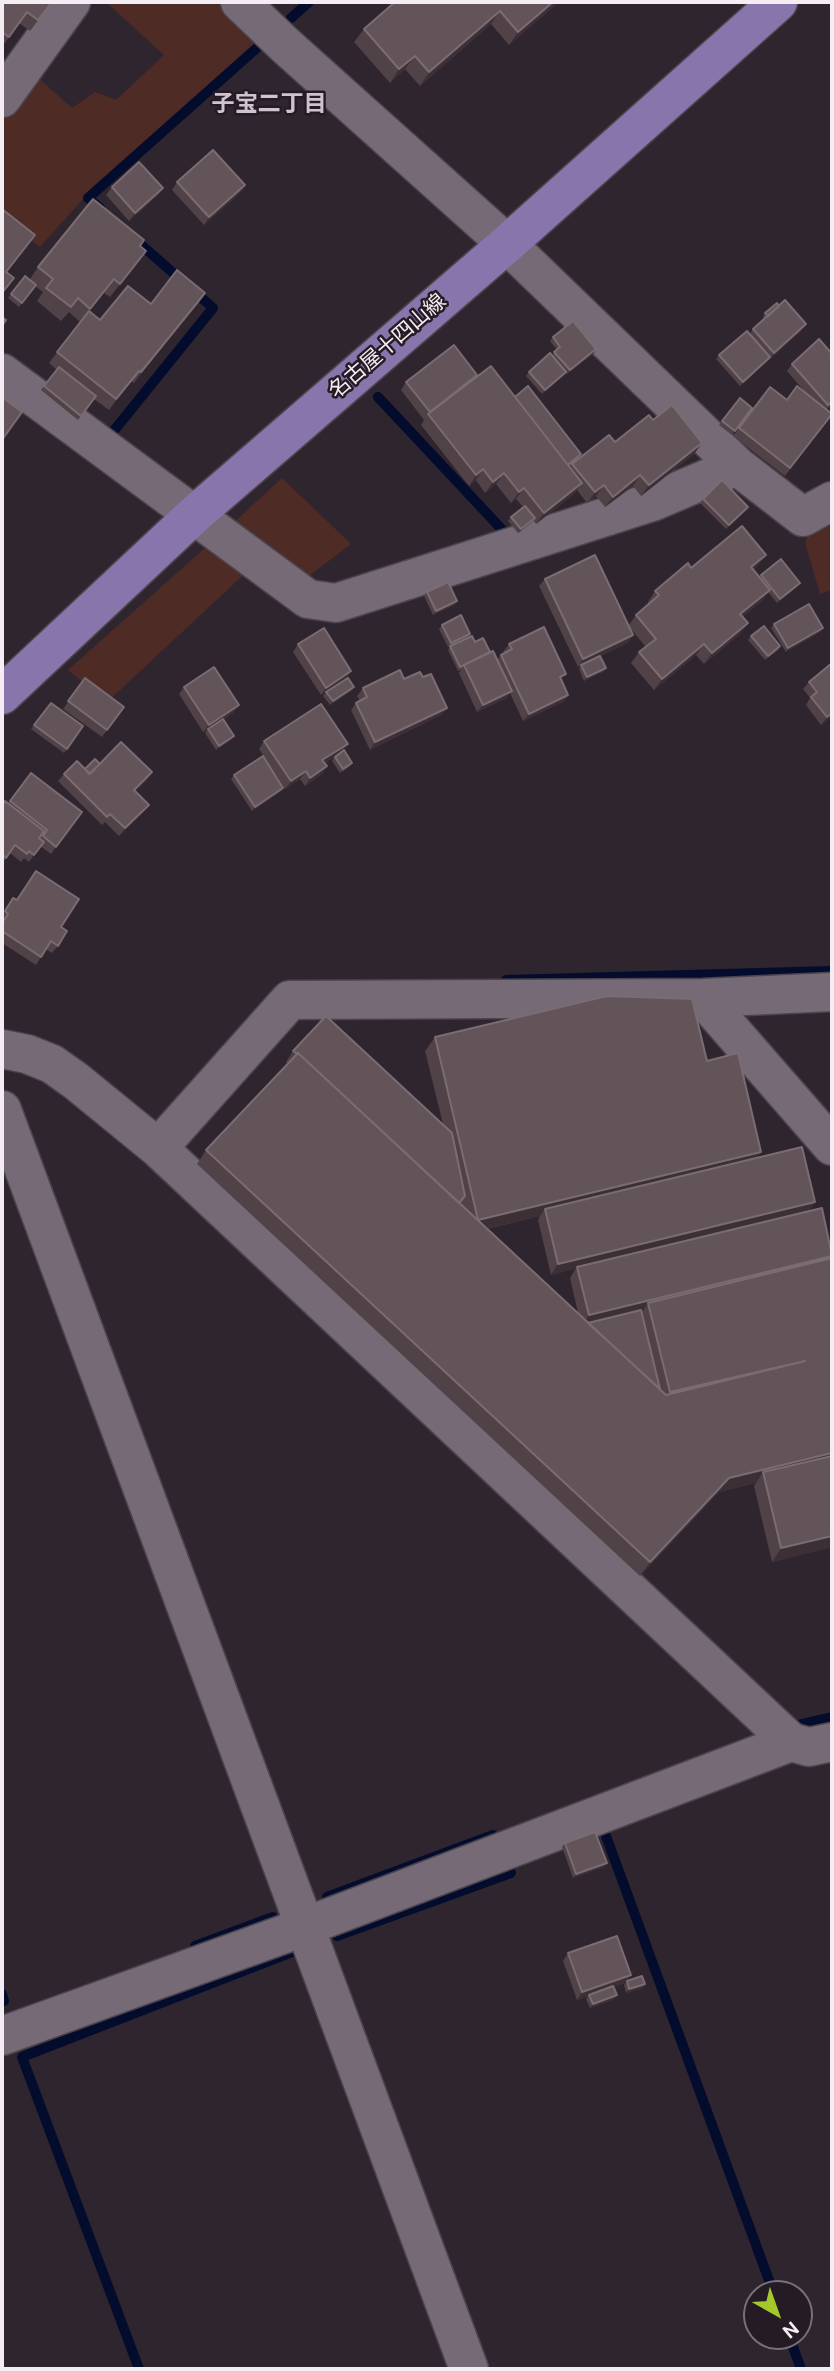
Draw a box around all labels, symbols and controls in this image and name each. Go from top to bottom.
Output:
district label: 子宝二丁目 [212,91,326,119]
street label: 名古屋十四山線 [324,289,452,405]
north arrow [743,2280,813,2350]
text: N [777,2316,804,2344]

